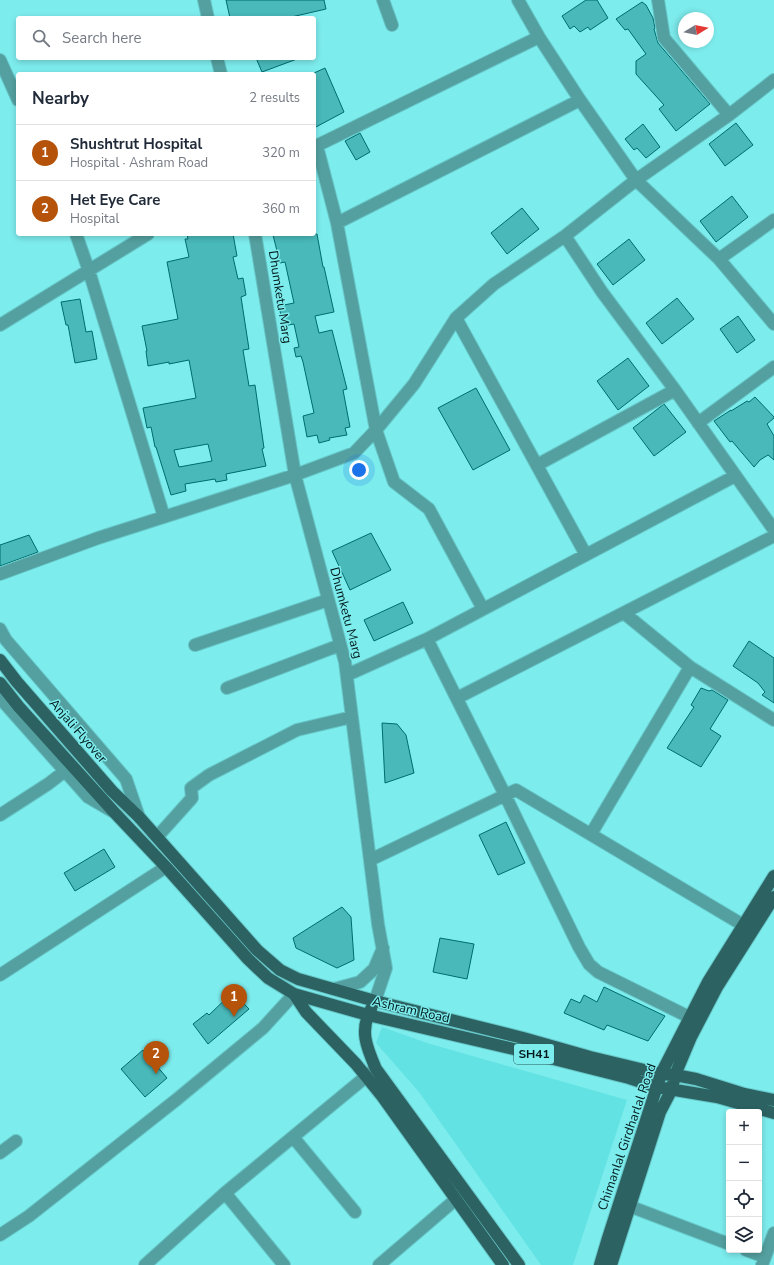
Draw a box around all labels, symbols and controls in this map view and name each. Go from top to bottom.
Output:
north arrow [678,12,714,48]
search box [16,16,316,60]
icon: search [30,27,52,49]
text: Search here [62,28,142,48]
text: Nearby [32,87,89,110]
text: 2 results [249,89,300,107]
text: Shushtrut Hospital [70,134,202,154]
text: 1 [41,144,49,162]
text: 320 m [262,144,300,162]
text: Hospital · Ashram Road [70,154,208,172]
text: Het Eye Care [70,190,160,210]
text: 2 [41,200,49,218]
text: 360 m [262,200,300,218]
text: Hospital [70,210,119,228]
street label: Dhumketu Marg [264,249,296,345]
your location [349,460,369,480]
street label: Dhumketu Marg [325,565,367,661]
street label: Anjali Flyover [45,695,111,767]
pin: 1 [221,984,247,1017]
street label: Ashram Road [370,992,452,1028]
pin: 2 [143,1041,169,1074]
road number: SH41 [514,1044,554,1064]
street label: Chimanlal Girdharlal Road [593,1061,661,1213]
map controls [726,1109,762,1253]
button: + [726,1109,762,1145]
button: − [726,1145,762,1181]
button: locate [726,1181,762,1217]
button: layers [726,1217,762,1253]

